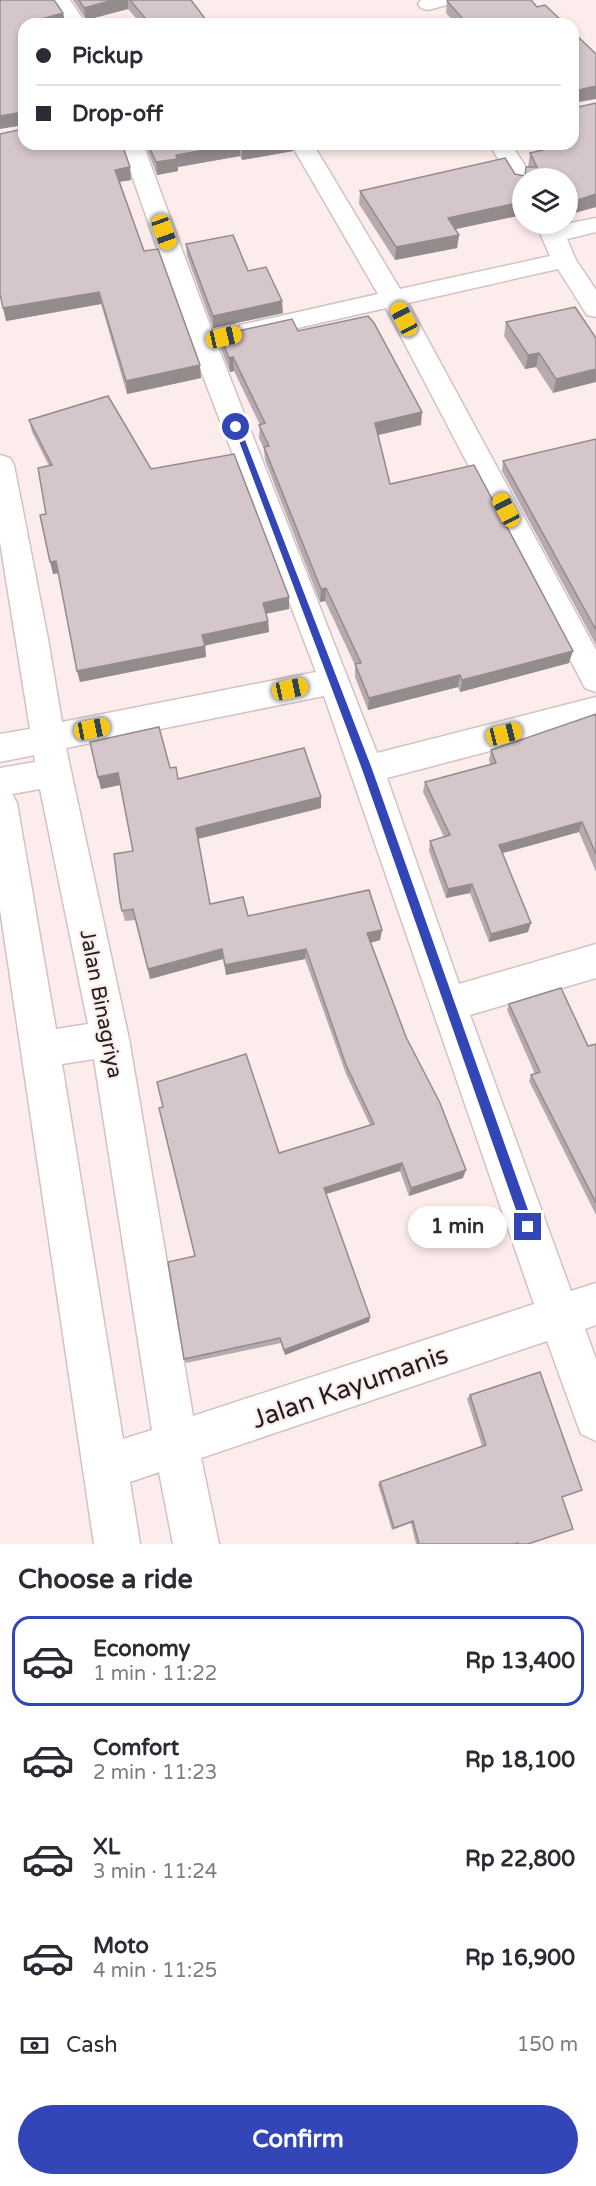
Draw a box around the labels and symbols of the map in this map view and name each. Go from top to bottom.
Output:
car [149,212,179,252]
car [388,299,420,339]
car [204,324,244,350]
route start [222,413,249,440]
car [490,490,522,530]
car [271,676,309,702]
car [73,717,111,741]
car [484,721,524,747]
street label: Jalan Binagriya [74,928,128,1080]
callout: 1 min [408,1206,507,1248]
route end [514,1213,541,1240]
street label: Jalan Kayumanis [248,1339,452,1435]

